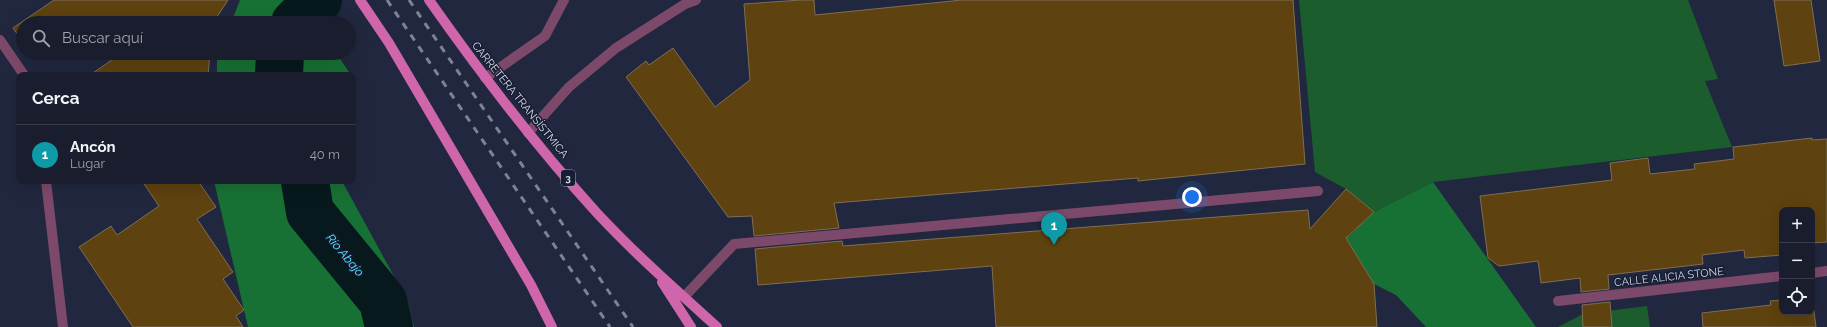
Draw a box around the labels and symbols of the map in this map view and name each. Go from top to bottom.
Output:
street label: CARRETERA TRANSÍSTMICA [469,39,572,161]
road number: 3 [561,170,575,186]
your location [1182,187,1202,207]
pin: 1 [1041,212,1067,245]
water label: Río Abajo [323,231,367,279]
street label: CALLE ALICIA STONE [1614,265,1725,289]

